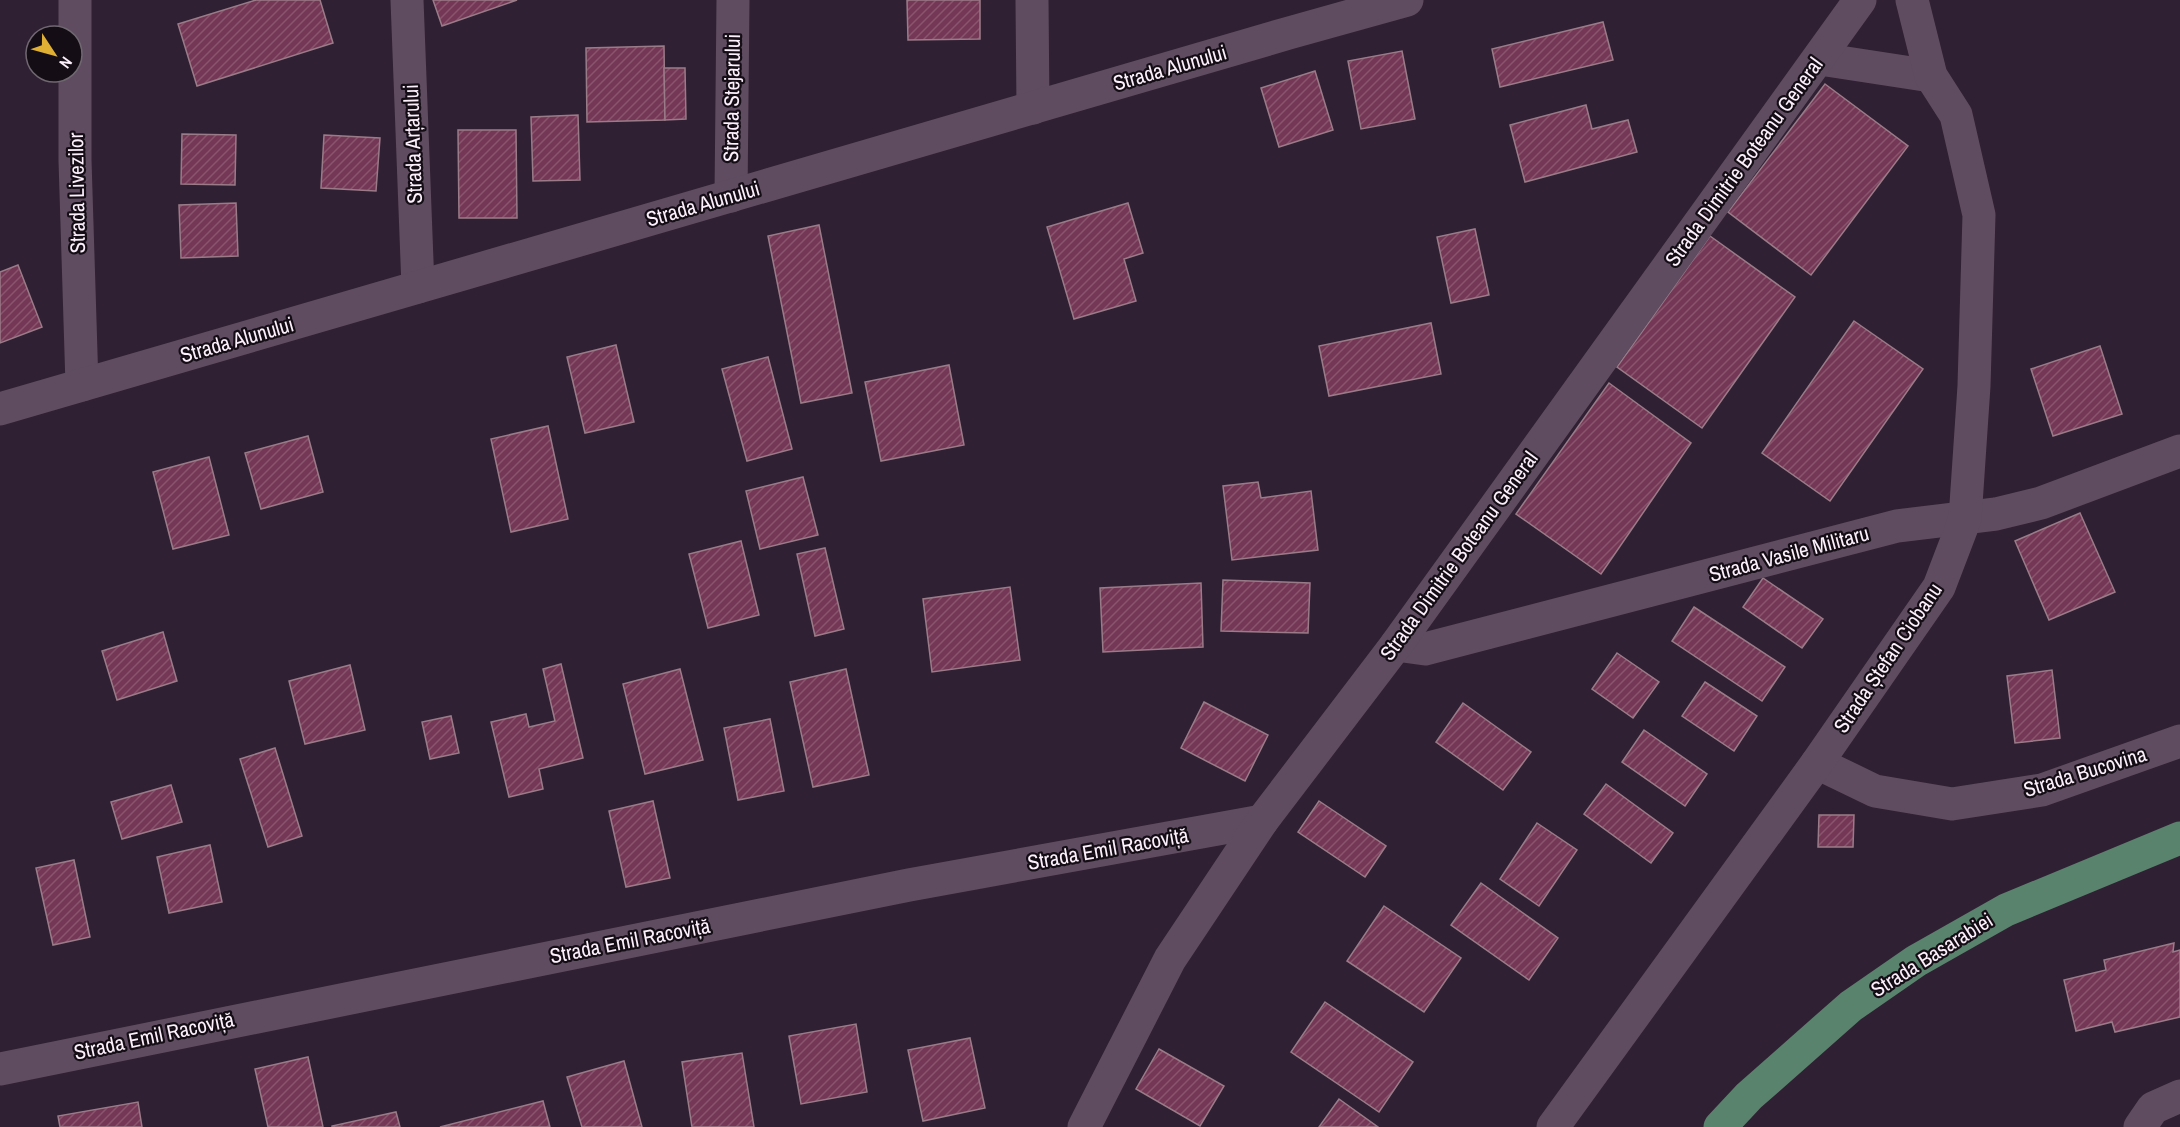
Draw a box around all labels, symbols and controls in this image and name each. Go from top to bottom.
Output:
north arrow [24,24,84,84]
street label: Strada Stejarului [716,34,747,162]
street label: Strada Alunului [1110,37,1230,98]
street label: Strada Dimitrie Boteanu General [1658,51,1829,272]
text: N [54,53,78,73]
street label: Strada Arțarului [396,84,429,204]
street label: Strada Livezilor [61,132,92,254]
street label: Strada Alunului [643,173,763,234]
street label: Strada Alunului [177,309,297,370]
street label: Strada Dimitrie Boteanu General [1373,445,1544,666]
street label: Strada Vasile Militaru [1706,518,1872,589]
street label: Strada Ștefan Ciobanu [1827,577,1949,738]
street label: Strada Bucovina [2020,739,2150,804]
street label: Strada Emil Racoviță [1025,820,1191,877]
street label: Strada Basarabiei [1865,905,1998,1004]
street label: Strada Emil Racoviță [547,911,713,970]
street label: Strada Emil Racoviță [71,1004,237,1067]

